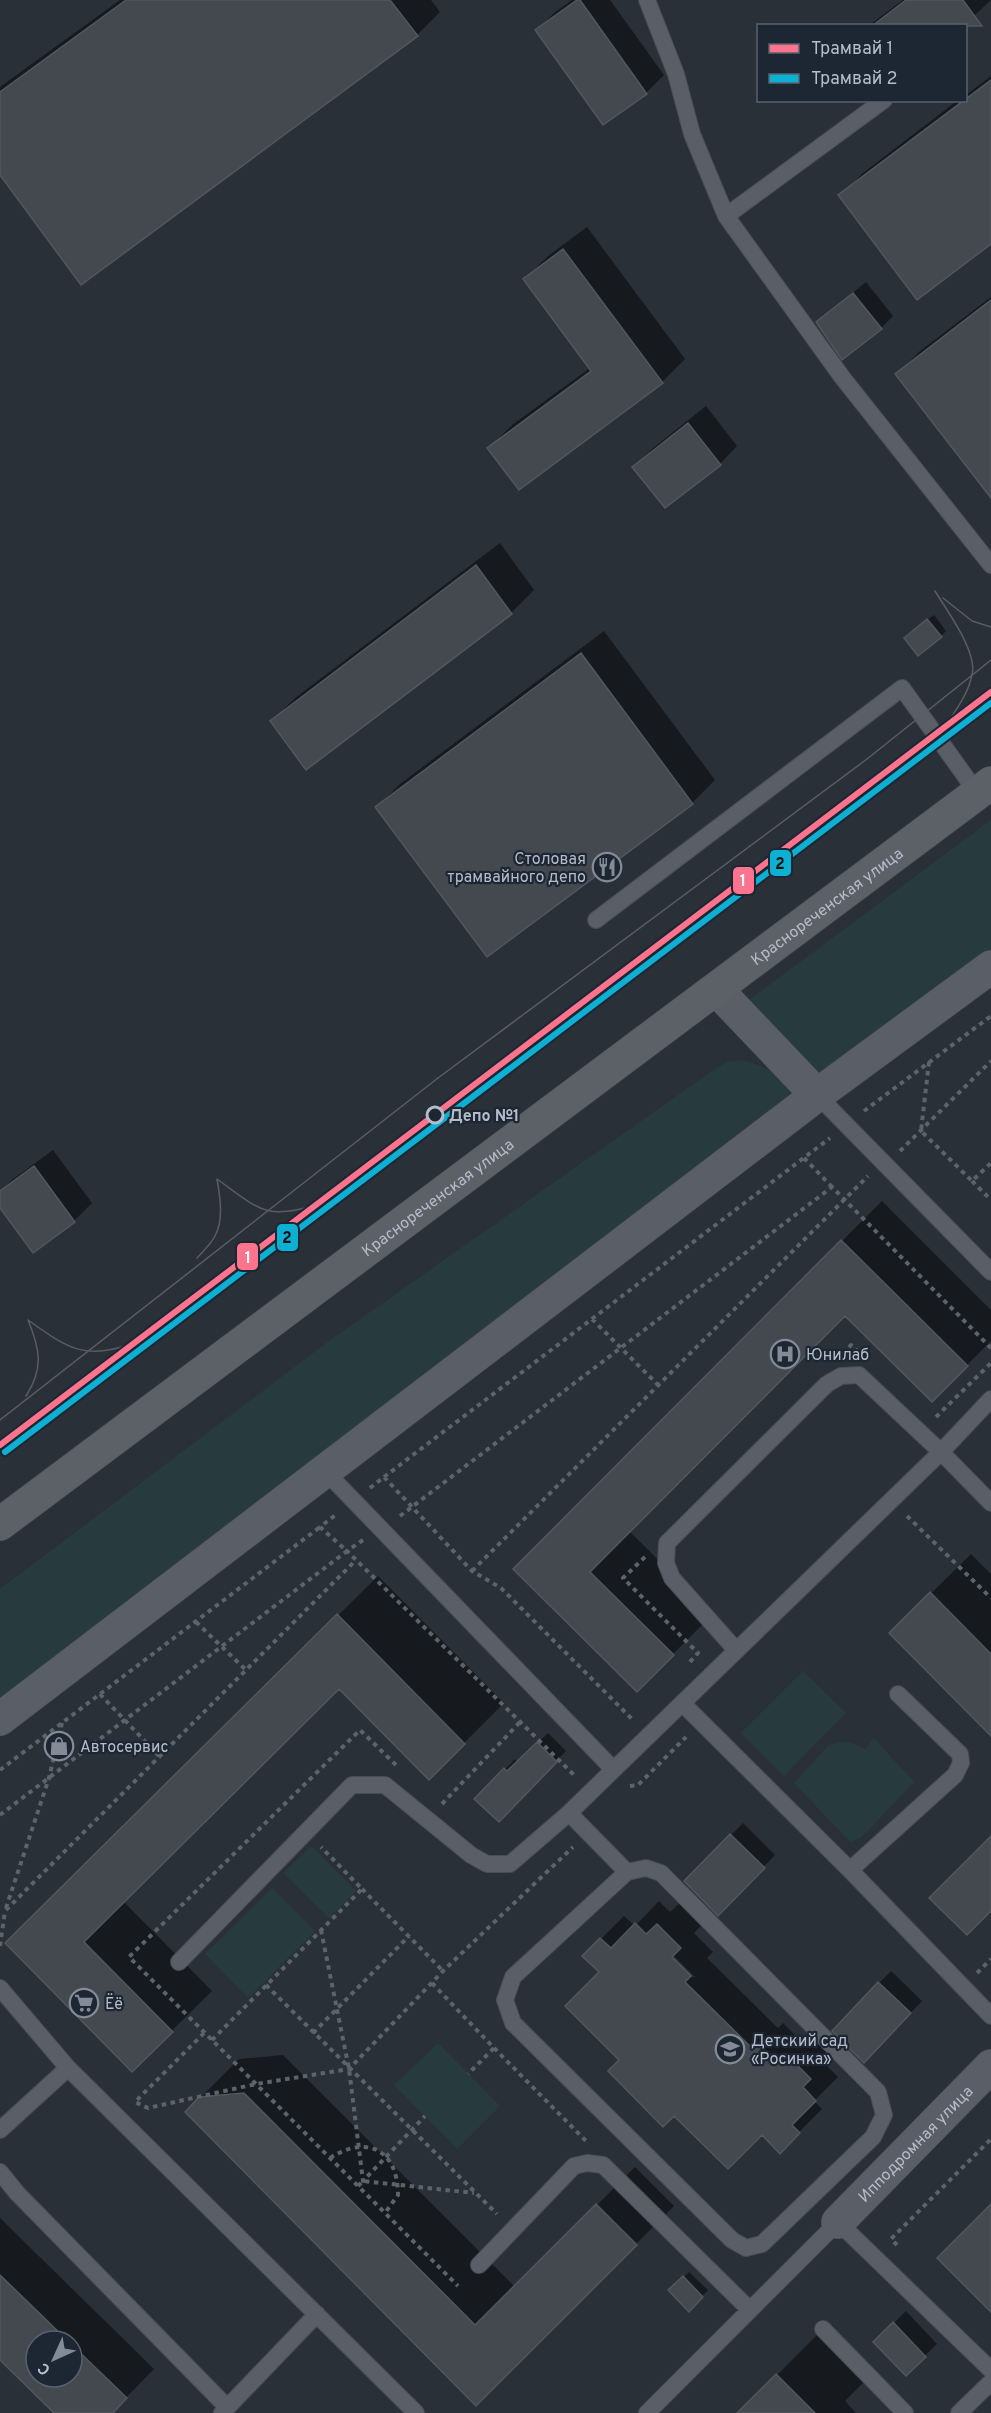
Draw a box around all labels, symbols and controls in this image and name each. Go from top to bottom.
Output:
legend [757,24,967,102]
text: Трамвай 1 [811,38,893,61]
text: Трамвай 2 [811,68,898,91]
street label: Краснореченская улица [748,844,908,971]
line badge: 2 [769,849,792,877]
place label: Столовая трамвайного депо [447,850,586,888]
restaurant icon: Столовая трамвайного депо [591,851,623,883]
text: 2 [775,855,785,875]
line badge: 1 [732,866,755,895]
text: 1 [740,872,746,892]
marker: Депо №1 [426,1106,444,1124]
place label: Депо №1 [449,1107,519,1127]
street label: Краснореченская улица [358,1135,519,1262]
line badge: 2 [276,1223,299,1252]
text: 2 [282,1229,292,1249]
line badge: 1 [236,1242,259,1271]
text: 1 [245,1249,251,1269]
hospital icon: Юнилаб [769,1338,801,1370]
place label: Юнилаб [806,1346,869,1366]
shop icon: Автосервис [43,1730,75,1762]
place label: Автосервис [80,1738,169,1758]
supermarket icon: Ёё [68,1987,100,2019]
place label: Ёё [105,1993,123,2015]
place label: Детский сад «Росинка» [751,2032,848,2070]
school or university icon: Детский сад «Росинка» [714,2033,746,2065]
street label: Ипподромная улица [855,2082,978,2208]
north arrow [24,2329,84,2389]
text: С [34,2358,55,2379]

